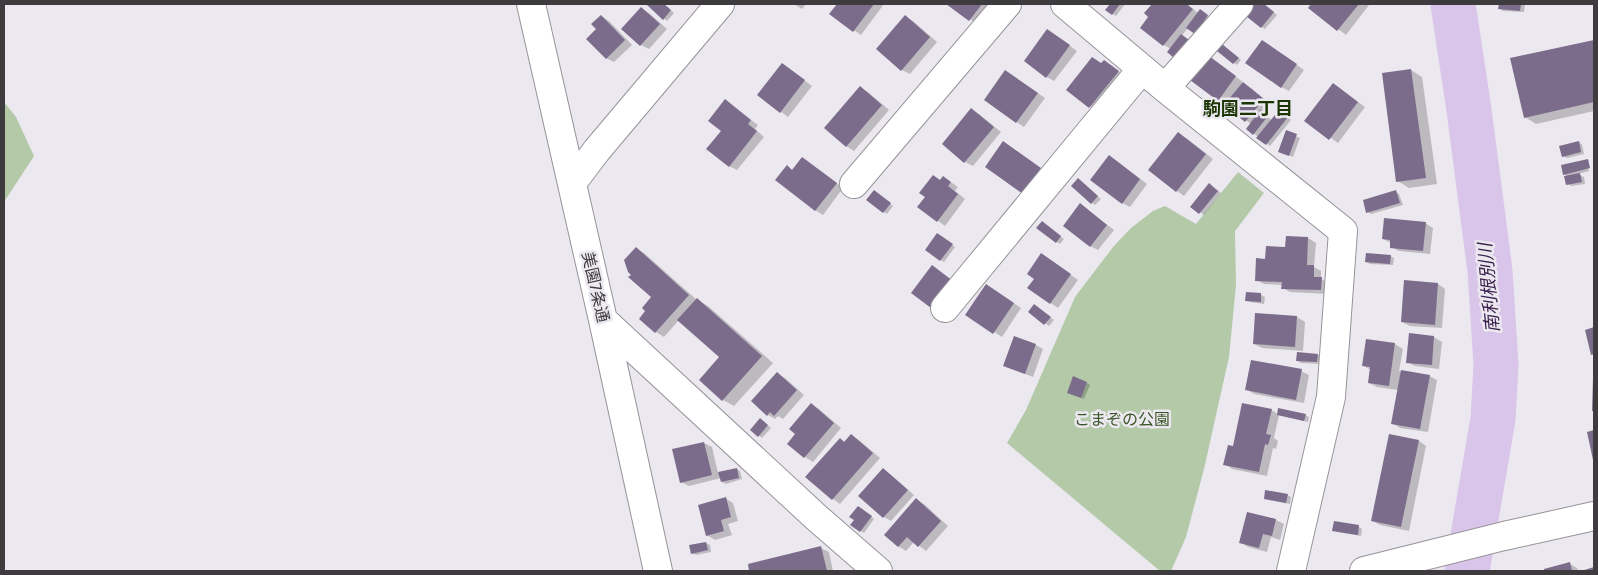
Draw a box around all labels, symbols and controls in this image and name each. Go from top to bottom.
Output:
district label: 駒園二丁目 [1203,98,1293,119]
water label: 南利根別川 [1474,240,1503,334]
street label: 美園7条通 [578,250,613,324]
park label: こまぞの公園 [1074,410,1170,429]

